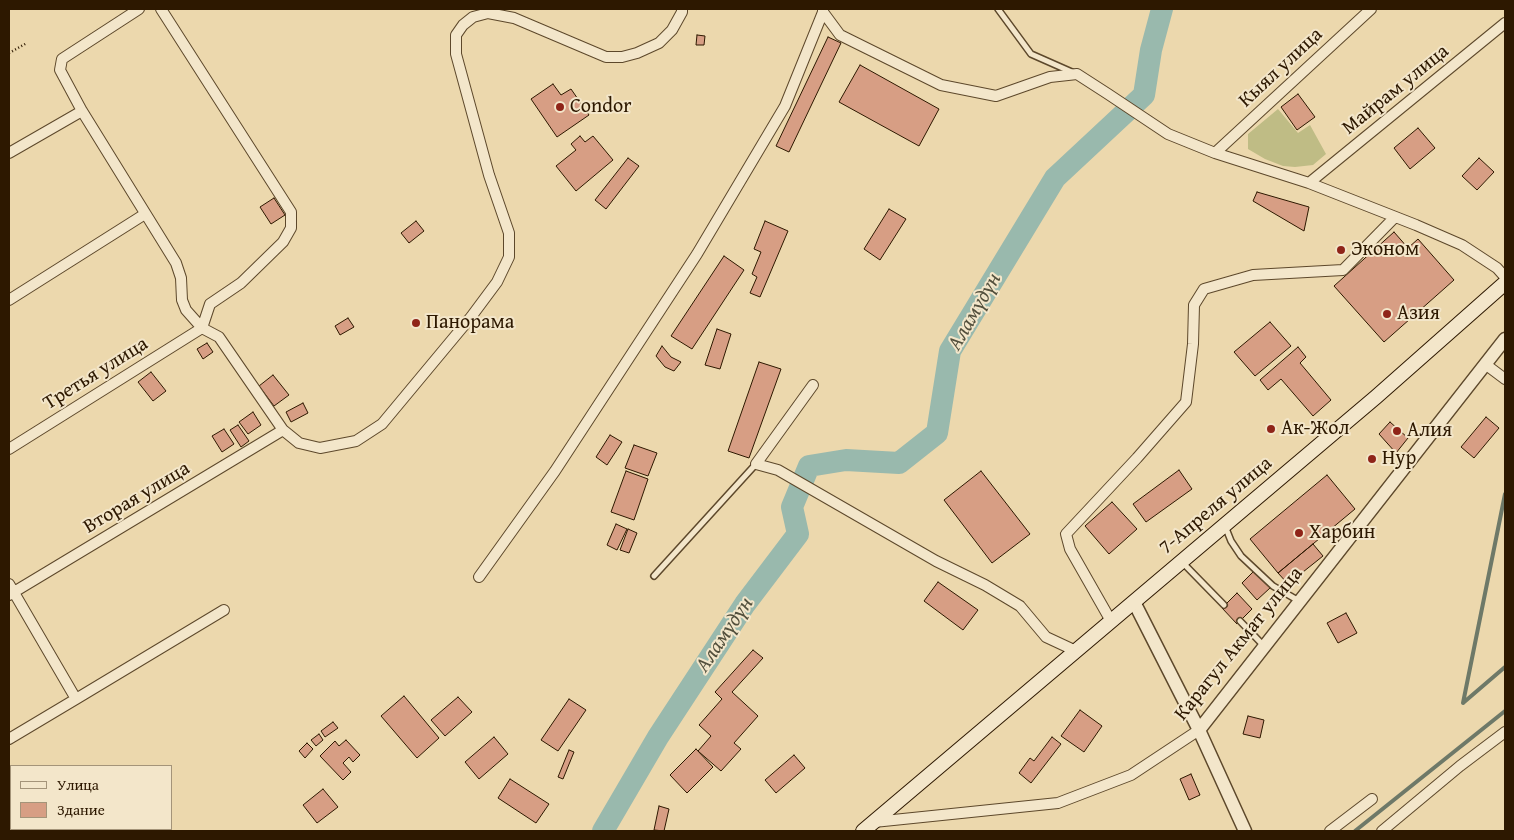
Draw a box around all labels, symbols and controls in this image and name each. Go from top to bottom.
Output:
street label: Кыял улица [1234,23,1328,113]
street label: Майрам улица [1338,40,1454,140]
place label: Condor [570,95,631,119]
marker: Condor [554,101,566,113]
place label: Эконом [1351,238,1419,262]
marker: Эконом [1335,244,1347,256]
water label: Аламүдүн [943,269,1007,355]
place label: Азия [1397,302,1440,326]
marker: Азия [1381,308,1393,320]
place label: Панорама [426,311,514,335]
marker: Панорама [410,317,422,329]
street label: Третья улица [39,332,153,416]
place label: Ак-Жол [1281,417,1349,441]
place label: Алия [1407,419,1452,443]
marker: Ак-Жол [1265,423,1277,435]
marker: Алия [1391,425,1403,437]
place label: Нур [1382,447,1416,471]
street label: 7-Апреля улица [1155,452,1277,560]
marker: Нур [1366,453,1378,465]
street label: Вторая улица [79,457,195,539]
place label: Харбин [1309,521,1375,545]
marker: Харбин [1293,527,1305,539]
street label: Карагул Акмат улица [1170,562,1308,726]
water label: Аламүдүн [691,593,759,677]
legend [10,765,172,830]
text: Улица [57,774,99,795]
text: Здание [57,799,105,820]

